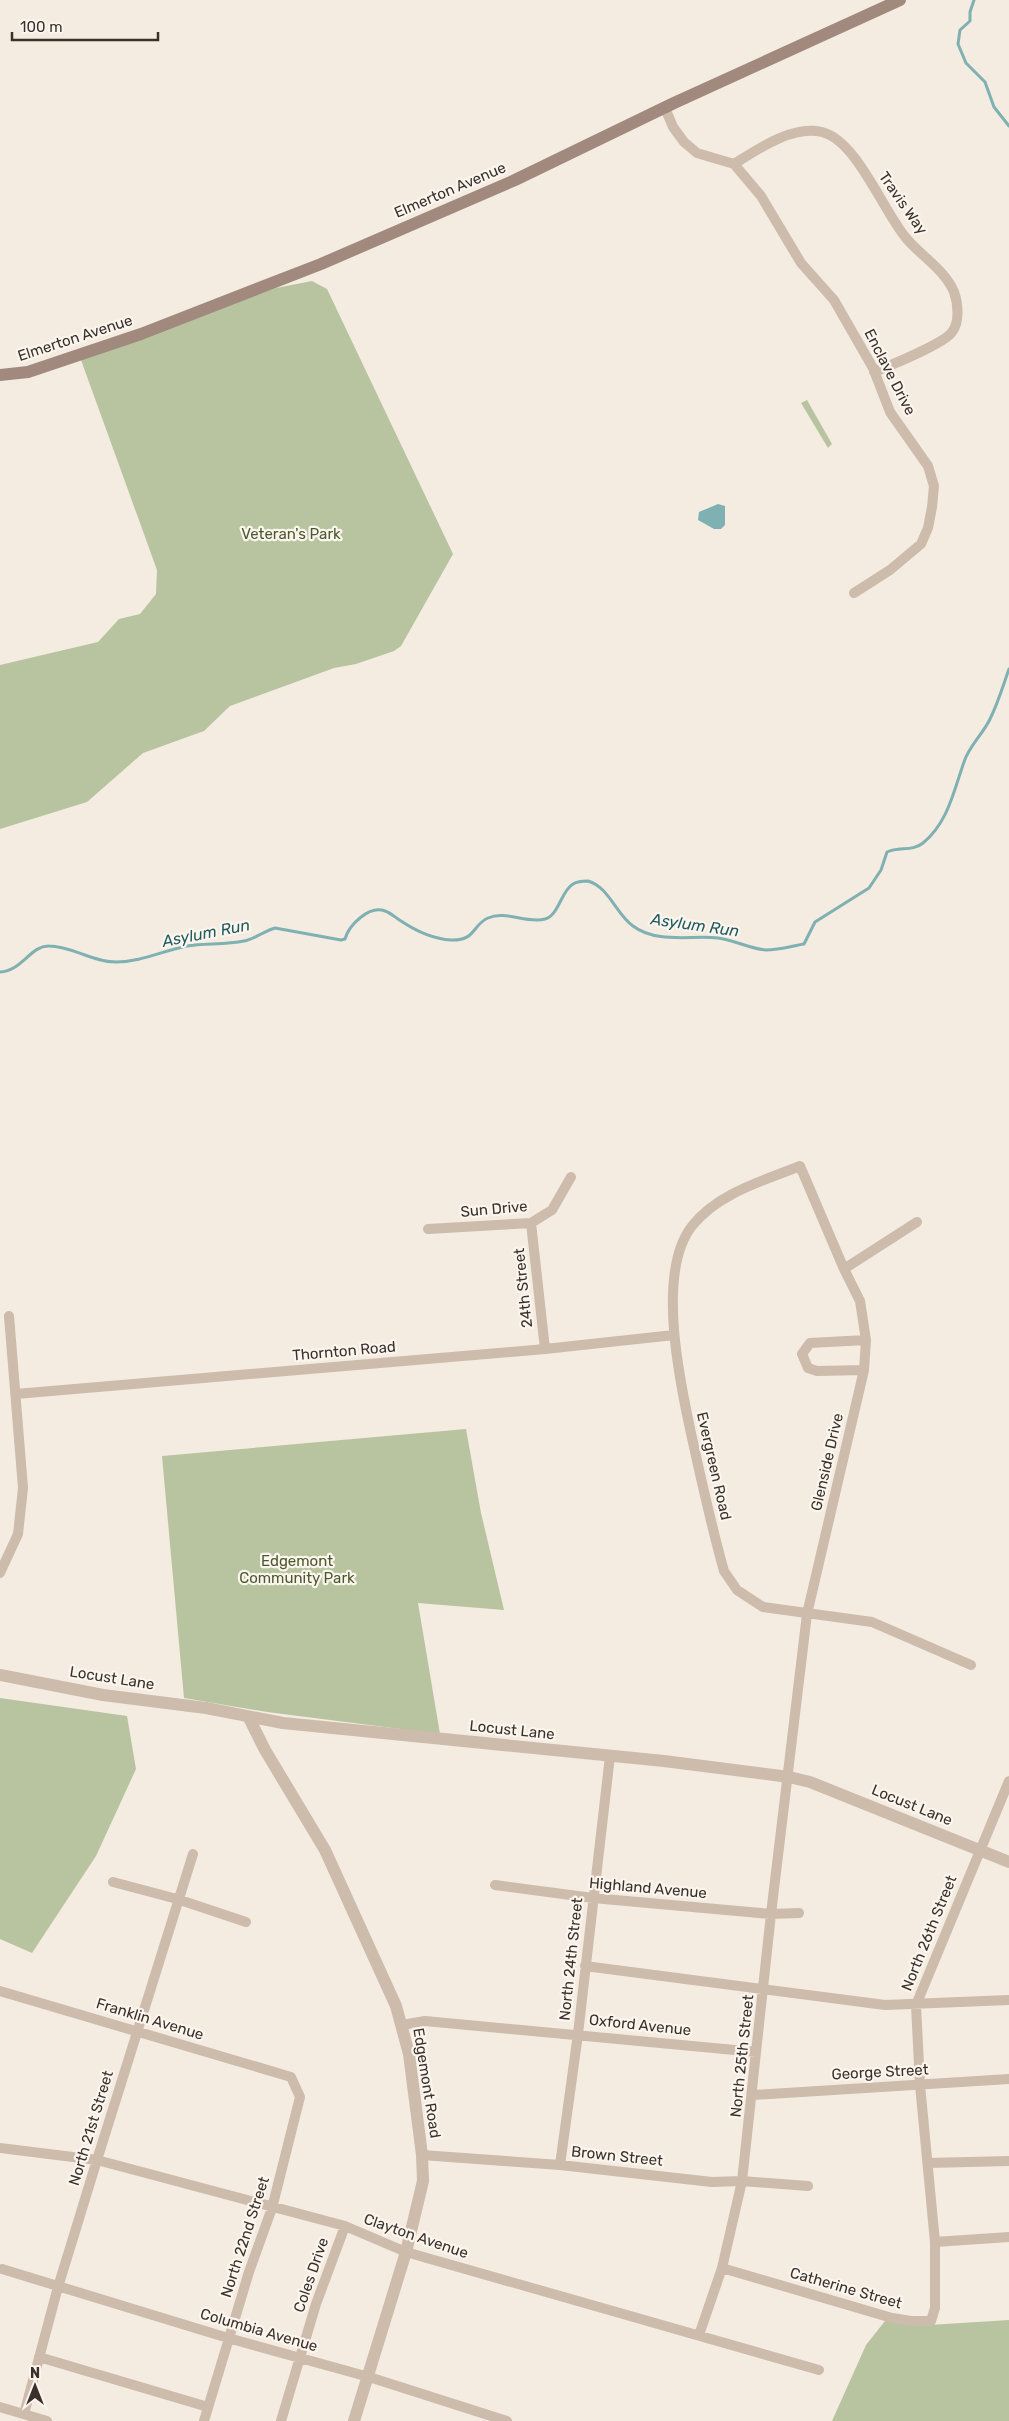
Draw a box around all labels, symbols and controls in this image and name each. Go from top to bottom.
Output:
scale bar [12,10,159,42]
text: 100 m [20,18,62,36]
street label: Elmerton Avenue [391,158,509,222]
street label: Travis Way [875,168,931,238]
street label: Elmerton Avenue [15,311,135,365]
street label: Enclave Drive [861,326,919,418]
park label: Veteran's Park [241,525,341,543]
water label: Asylum Run [649,909,740,941]
water label: Asylum Run [160,915,251,951]
street label: Sun Drive [460,1197,528,1221]
street label: 24th Street [510,1247,536,1329]
street label: Thornton Road [292,1338,396,1364]
street label: Evergreen Road [693,1410,735,1522]
street label: Glenside Drive [807,1411,847,1513]
park label: Edgemont Community Park [239,1552,355,1587]
street label: Locust Lane [68,1662,156,1694]
street label: Locust Lane [468,1717,556,1743]
street label: Locust Lane [869,1781,955,1829]
street label: North 26th Street [898,1872,960,1994]
street label: Highland Avenue [588,1874,708,1902]
street label: North 24th Street [556,1897,586,2021]
street label: Franklin Avenue [94,1994,206,2044]
street label: North 25th Street [727,1994,757,2118]
street label: Oxford Avenue [588,2011,692,2039]
street label: Edgemont Road [409,2027,445,2139]
street label: George Street [831,2060,929,2084]
street label: North 21st Street [65,2068,117,2188]
street label: Brown Street [570,2142,664,2170]
street label: North 22nd Street [217,2174,273,2300]
street label: Clayton Avenue [361,2210,471,2262]
street label: Coles Drive [290,2235,332,2315]
street label: Catherine Street [788,2263,904,2313]
street label: Columbia Avenue [198,2305,320,2355]
north arrow [10,2361,60,2411]
text: N [30,2365,40,2382]

